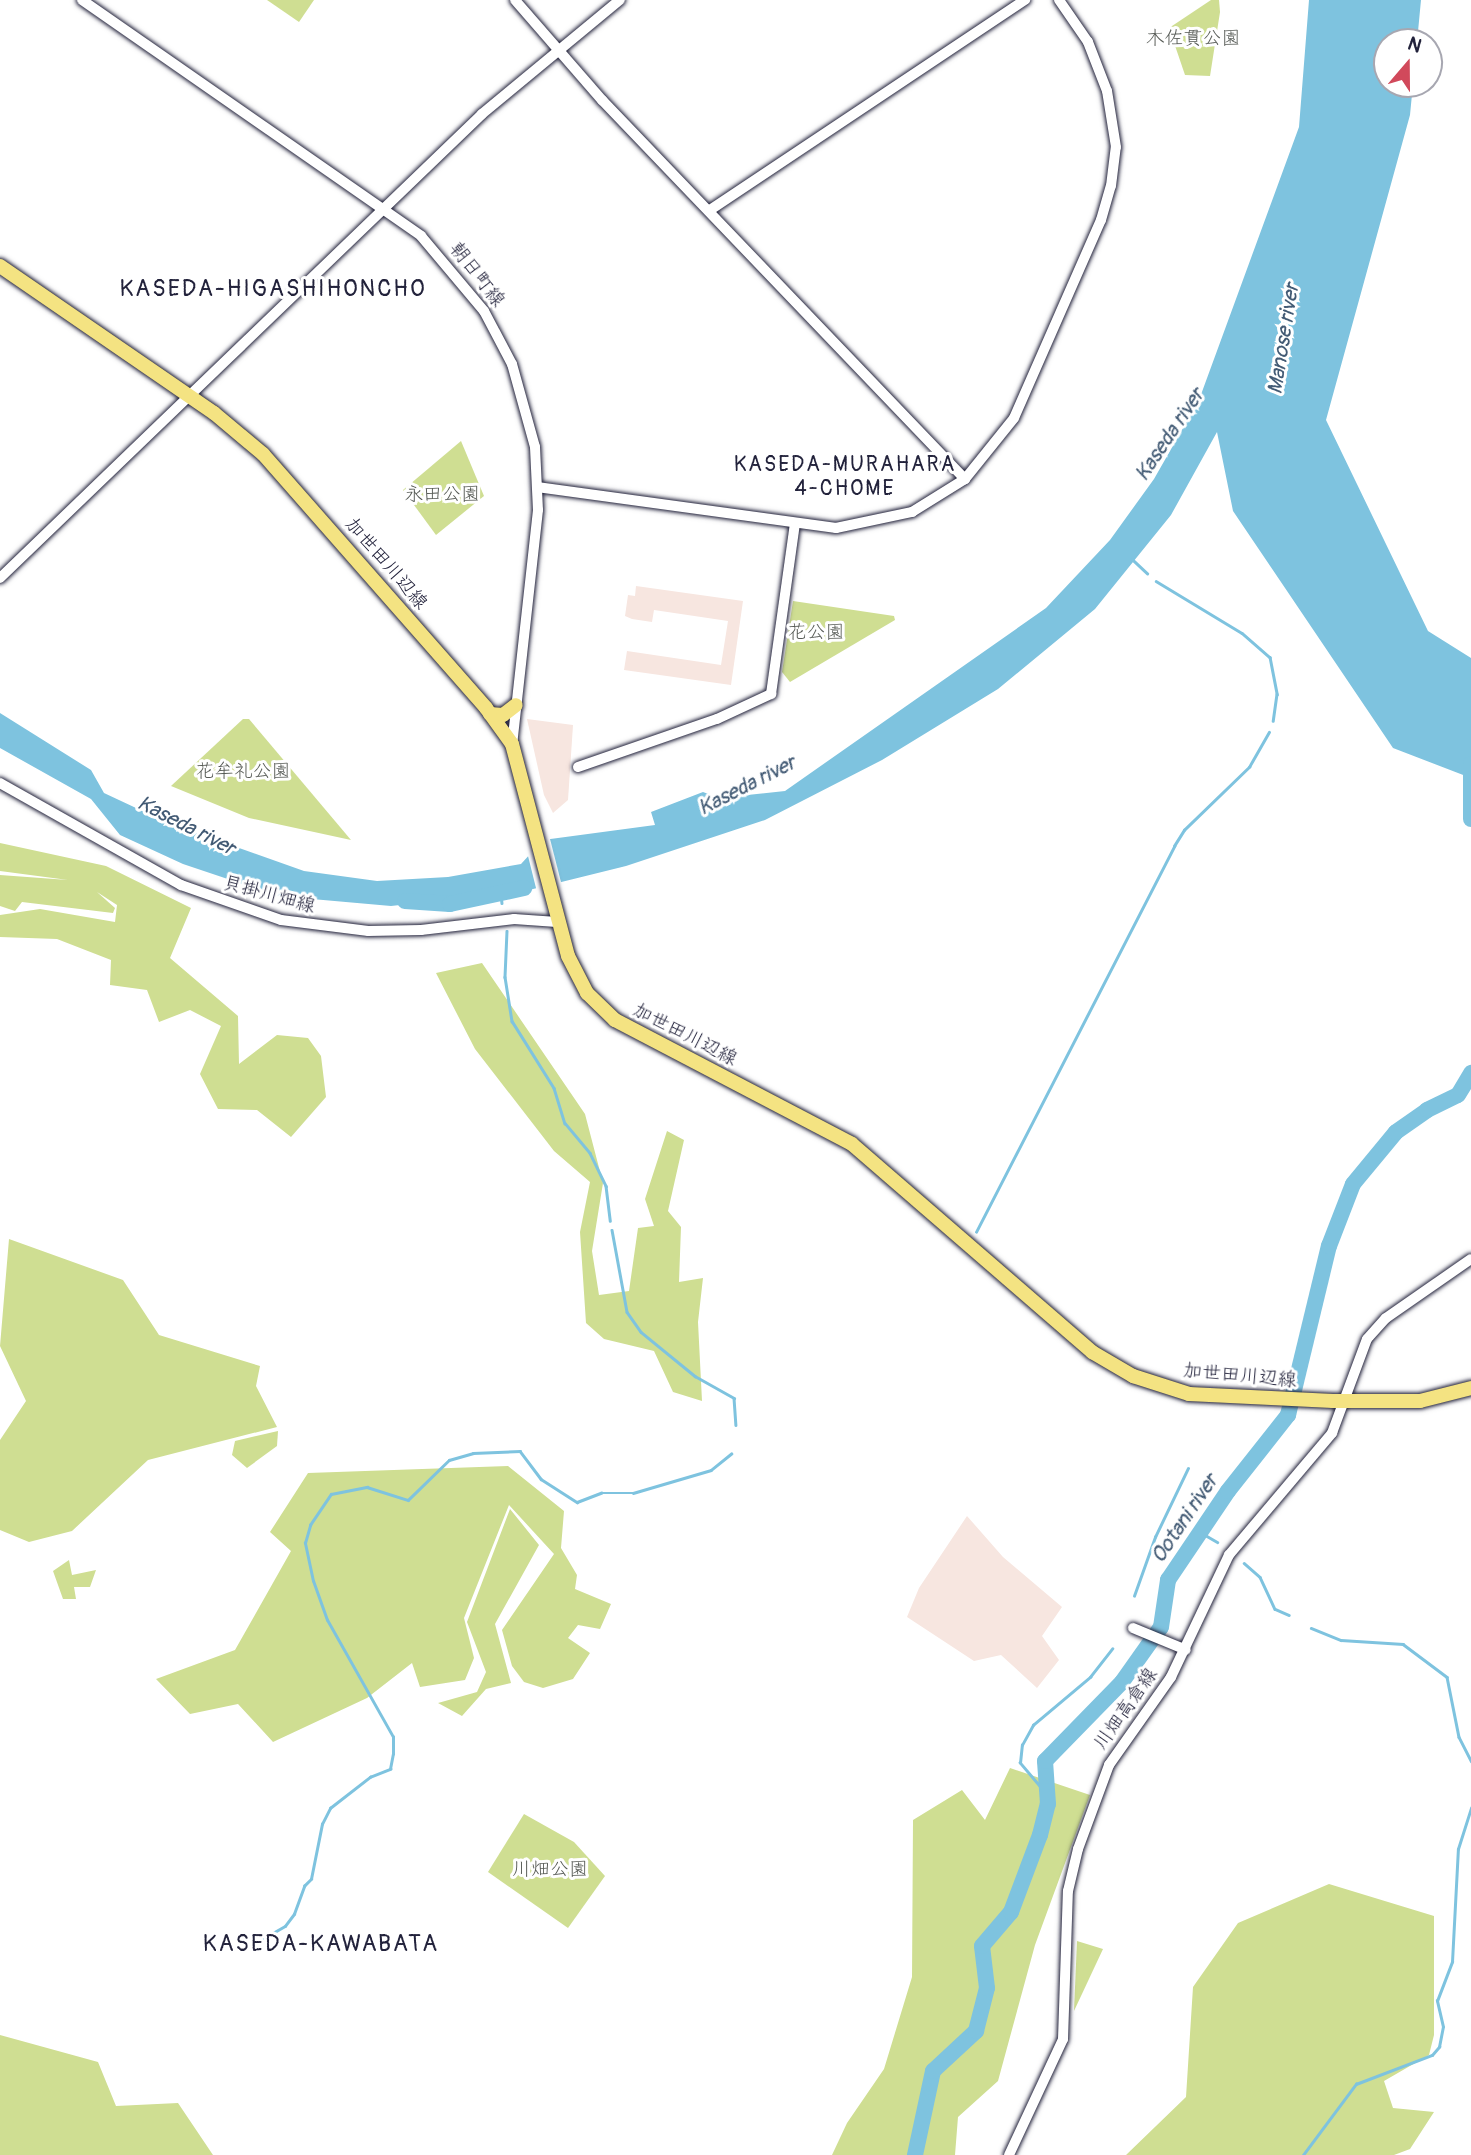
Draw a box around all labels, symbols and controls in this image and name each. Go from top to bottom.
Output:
park label: 木佐貫公園 [1146,28,1240,50]
north arrow [1373,28,1443,98]
text: N [1404,32,1425,59]
street label: 朝日町線 [445,238,509,312]
district label: KASEDA-HIGASHIHONCHO [122,275,424,303]
water label: Manose river [1263,282,1305,396]
water label: Kaseda river [1130,384,1210,486]
district label: KASEDA-MURAHARA 4-CHOME [736,452,954,502]
park label: 永田公園 [404,484,480,506]
street label: 加世田川辺線 [340,514,432,614]
park label: 花公園 [788,622,844,644]
water label: Kaseda river [694,751,800,821]
park label: 花牟礼公園 [196,761,290,783]
water label: Kaseda river [133,791,239,861]
street label: 貝掛川畑線 [220,872,318,918]
street label: 加世田川辺線 [629,999,741,1071]
street label: 加世田川辺線 [1182,1360,1298,1392]
water label: Ootani river [1146,1470,1224,1568]
street label: 川畑高倉線 [1089,1664,1163,1754]
park label: 川畑公園 [512,1859,588,1881]
district label: KASEDA-KAWABATA [205,1930,437,1958]

